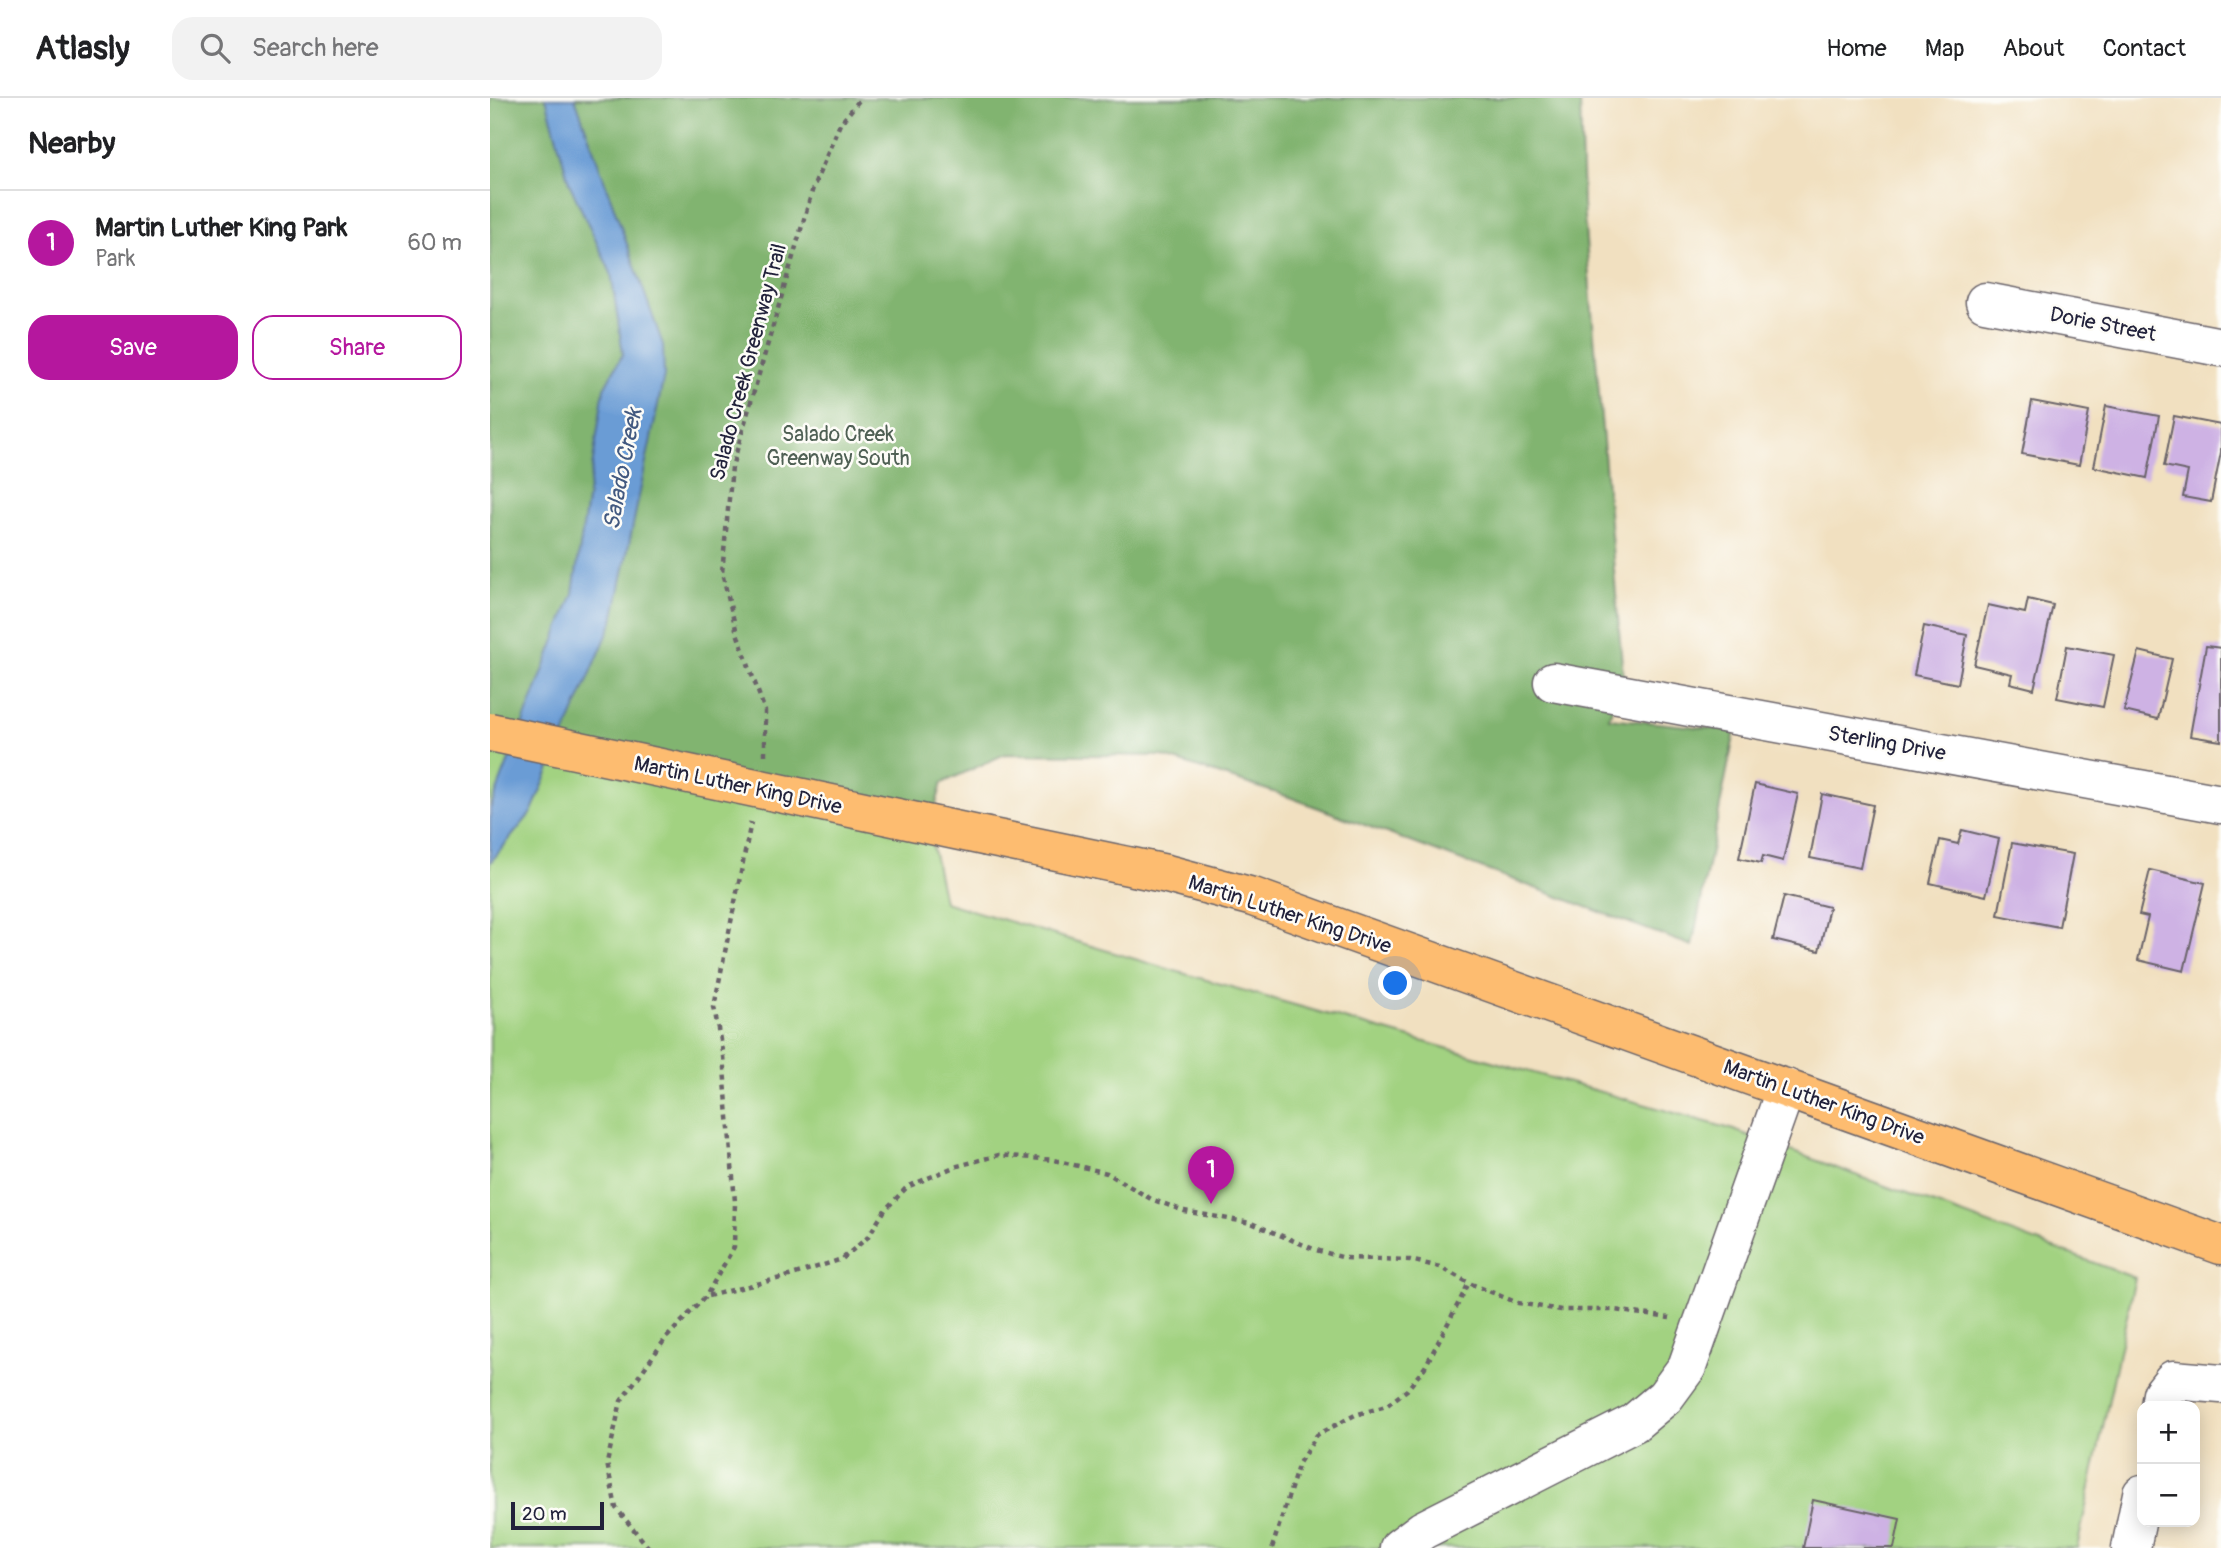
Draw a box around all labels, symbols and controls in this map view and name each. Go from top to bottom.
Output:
search box [172,17,662,80]
text: Atlasly [35,28,130,69]
icon: search [196,29,234,67]
text: Search here [252,32,379,64]
text: Home [1826,34,1887,63]
text: Map [1925,34,1965,63]
text: About [2003,34,2065,63]
text: Contact [2103,34,2186,63]
text: Nearby [28,125,115,162]
text: Martin Luther King Park [95,212,347,244]
text: 1 [47,228,56,257]
text: 60 m [407,228,462,257]
street label: Salado Creek Greenway Trail [704,241,793,484]
text: Park [95,244,135,273]
street label: Dorie Street [2048,301,2159,348]
button: Save [28,315,238,380]
button: Share [252,315,462,380]
water label: Salado Creek [597,404,649,532]
park label: Salado Creek Greenway South [766,421,910,472]
street label: Sterling Drive [1826,720,1948,767]
street label: Martin Luther King Drive [631,750,845,821]
street label: Martin Luther King Drive [1185,869,1395,960]
your location [1378,966,1412,1000]
street label: Martin Luther King Drive [1720,1054,1929,1152]
pin: 1 [1188,1146,1234,1204]
map controls [2137,1401,2200,1527]
button: + [2137,1401,2200,1464]
button: − [2137,1464,2200,1527]
scale bar [511,1499,604,1531]
text: 20 m [522,1502,567,1526]

